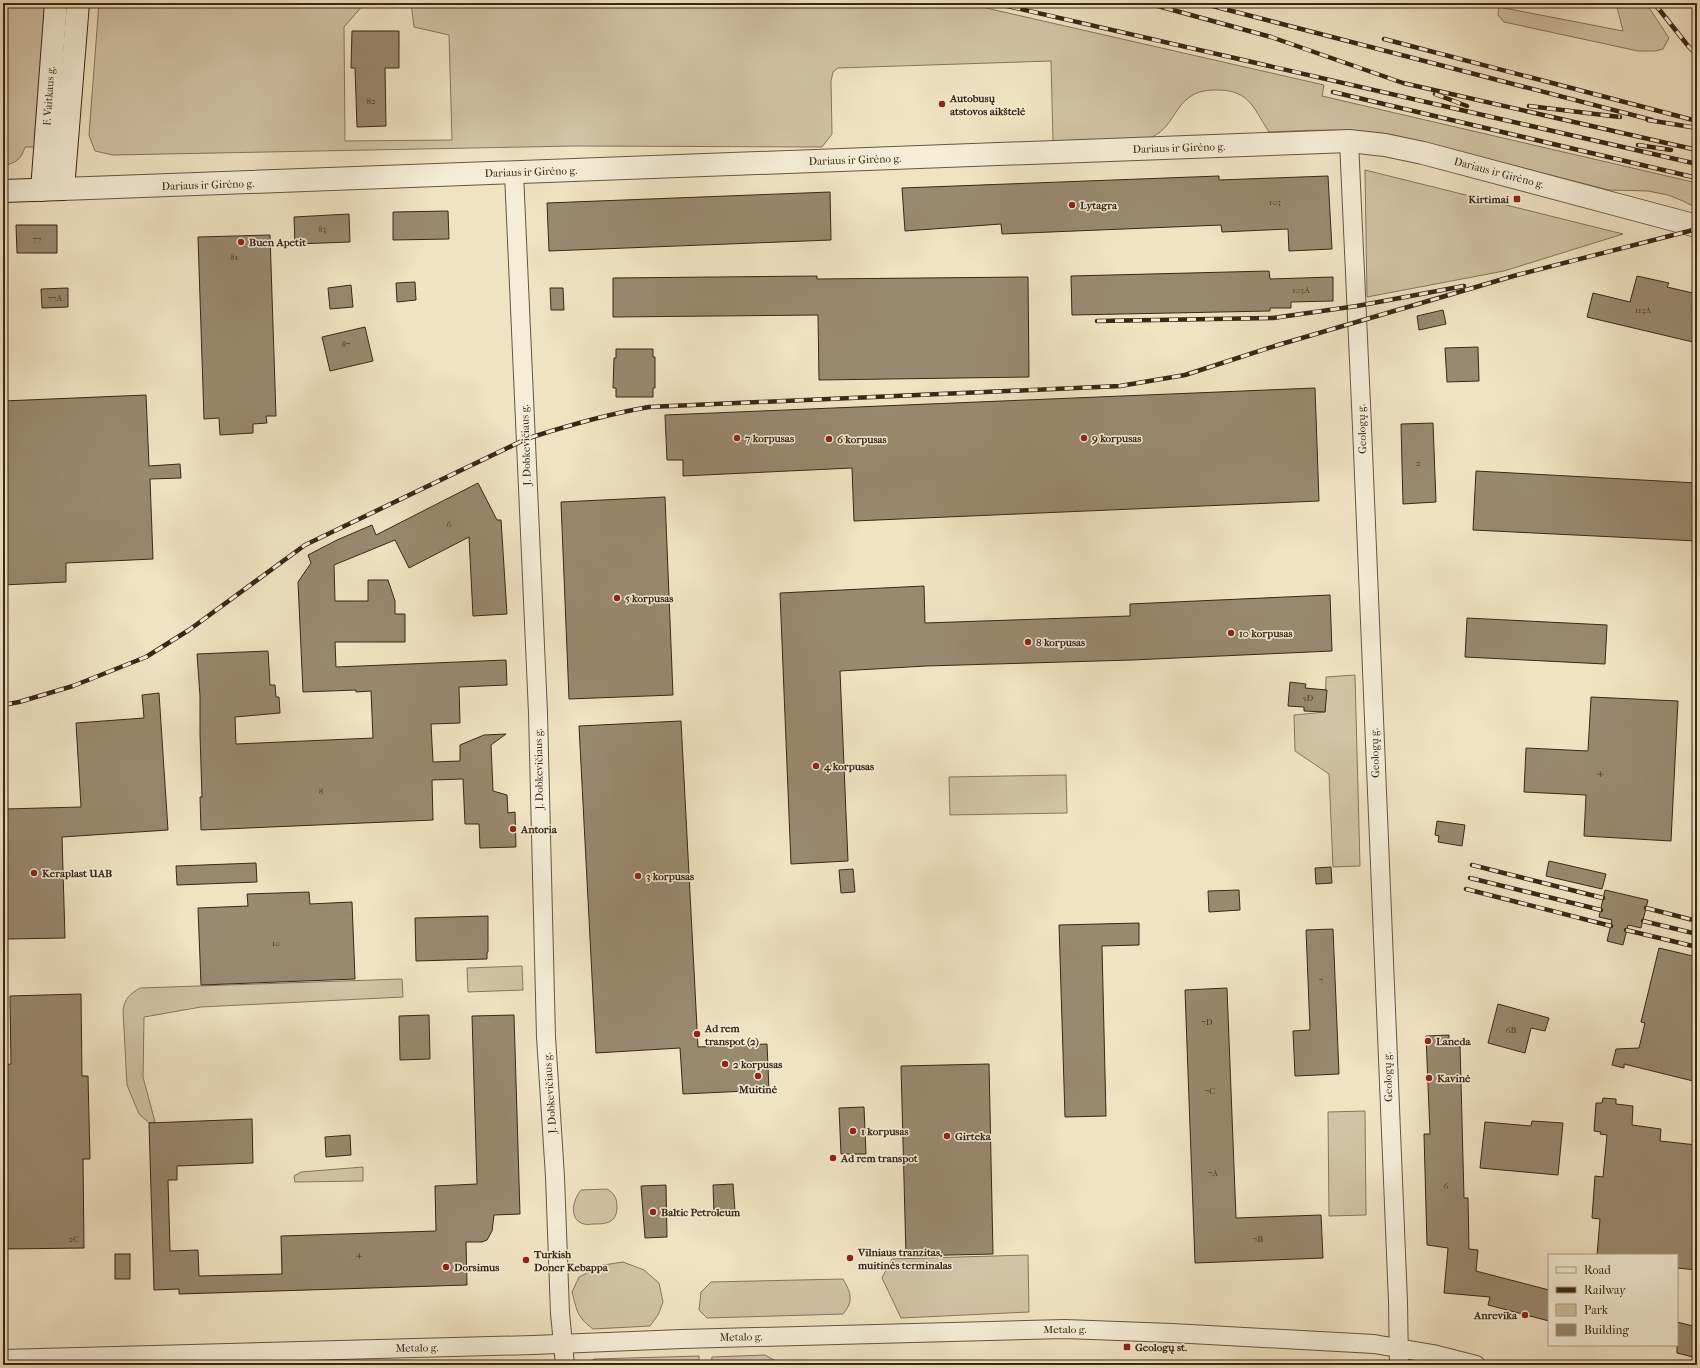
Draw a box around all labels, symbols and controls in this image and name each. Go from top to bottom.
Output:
street label: F. Vaitkaus g. [40,66,58,126]
place label: Autobusų atstovos aikštelė [949,92,1026,118]
house number: 82 [366,96,376,106]
marker: Autobusų atstovos aikštelė [937,99,947,109]
street label: Dariaus ir Girėno g. [1132,140,1226,156]
street label: Dariaus ir Girėno g. [808,152,902,168]
street label: Dariaus ir Girėno g. [1453,155,1545,191]
street label: Dariaus ir Girėno g. [484,164,578,180]
street label: Dariaus ir Girėno g. [161,177,255,193]
place label: Kirtimai [1468,193,1510,206]
marker: Kirtimai [1512,194,1522,204]
house number: 103 [1269,197,1281,207]
place label: Lytagra [1080,199,1118,212]
marker: Lytagra [1067,200,1077,210]
house number: 83 [318,224,326,234]
house number: 77 [33,234,42,244]
place label: Buen Apetit [249,236,307,249]
marker: Buen Apetit [236,237,246,247]
house number: 81 [230,252,238,262]
house number: 103A [1292,285,1310,295]
house number: 77A [48,293,62,303]
house number: 113A [1635,305,1651,315]
house number: 87 [342,339,351,349]
street label: J. Dobkevičiaus g. [518,404,534,487]
street label: Geologų g. [1355,404,1369,454]
place label: 7 korpusas [744,432,794,445]
place label: 9 korpusas [1091,432,1141,445]
marker: 7 korpusas [732,433,742,443]
place label: 6 korpusas [837,433,887,446]
marker: 9 korpusas [1079,433,1089,443]
marker: 6 korpusas [824,434,834,444]
house number: 2 [1416,458,1421,468]
house number: 6 [447,519,452,529]
place label: 5 korpusas [625,592,673,605]
marker: 5 korpusas [612,593,622,603]
place label: 10 korpusas [1239,627,1293,640]
marker: 10 korpusas [1226,628,1236,638]
place label: 8 korpusas [1036,636,1085,649]
marker: 8 korpusas [1023,637,1033,647]
house number: 5D [1303,693,1314,703]
street label: J. Dobkevičiaus g. [532,728,546,811]
street label: Geologų g. [1368,728,1382,778]
place label: 4 korpusas [823,760,874,773]
marker: 4 korpusas [811,761,821,771]
house number: 4 [1597,767,1603,777]
house number: 8 [319,786,324,796]
place label: Antoria [520,823,558,836]
marker: Antoria [508,824,518,834]
place label: Keraplast UAB [42,867,112,880]
marker: Keraplast UAB [29,868,39,878]
place label: 3 korpusas [646,870,694,883]
marker: 3 korpusas [633,871,643,881]
house number: 10 [272,938,280,948]
house number: 7 [1319,975,1324,985]
house number: 7D [1201,1017,1213,1027]
place label: Ad rem transpot (2) [704,1022,759,1048]
house number: 6B [1506,1025,1517,1035]
marker: Ad rem transpot (2) [692,1029,702,1039]
place label: Laneda [1436,1035,1472,1048]
marker: Laneda [1423,1036,1433,1046]
street label: J. Dobkevičiaus g. [541,1052,559,1135]
street label: Geologų g. [1381,1052,1395,1102]
place label: 2 korpusas [733,1058,782,1071]
marker: 2 korpusas [720,1059,730,1069]
marker: Muitinė [753,1071,763,1081]
place label: Kavinė [1437,1072,1471,1085]
marker: Kavinė [1424,1073,1434,1083]
place label: Muitinė [738,1083,778,1096]
house number: 7C [1205,1086,1215,1096]
place label: 1 korpusas [861,1125,909,1138]
marker: 1 korpusas [848,1126,858,1136]
place label: Girteka [955,1130,992,1143]
marker: Girteka [942,1131,952,1141]
place label: Ad rem transpot [840,1152,919,1165]
marker: Ad rem transpot [828,1153,838,1163]
house number: 7A [1208,1168,1218,1178]
house number: 6 [1444,1181,1449,1191]
place label: Baltic Petroleum [661,1206,741,1219]
marker: Baltic Petroleum [648,1207,658,1217]
house number: 2C [69,1234,79,1244]
house number: 7B [1253,1234,1263,1244]
place label: Vilniaus tranzitas, muitinės terminalas [857,1246,952,1272]
place label: Turkish Doner Kebappa [533,1248,609,1274]
house number: 4 [356,1249,362,1259]
marker: Vilniaus tranzitas, muitinės terminalas [845,1253,855,1263]
legend [1548,1254,1678,1346]
marker: Turkish Doner Kebappa [521,1255,531,1265]
place label: Dorsimus [453,1261,499,1274]
marker: Dorsimus [441,1262,451,1272]
text: Road [1584,1263,1611,1277]
text: Railway [1584,1283,1626,1297]
text: Park [1584,1303,1609,1317]
place label: Anrevika [1473,1309,1518,1322]
marker: Anrevika [1520,1310,1530,1320]
street label: Metalo g. [1043,1323,1087,1336]
text: Building [1584,1323,1629,1337]
street label: Metalo g. [719,1330,763,1344]
street label: Metalo g. [395,1341,439,1355]
place label: Geologų st. [1135,1341,1187,1354]
marker: Geologų st. [1122,1342,1132,1352]

